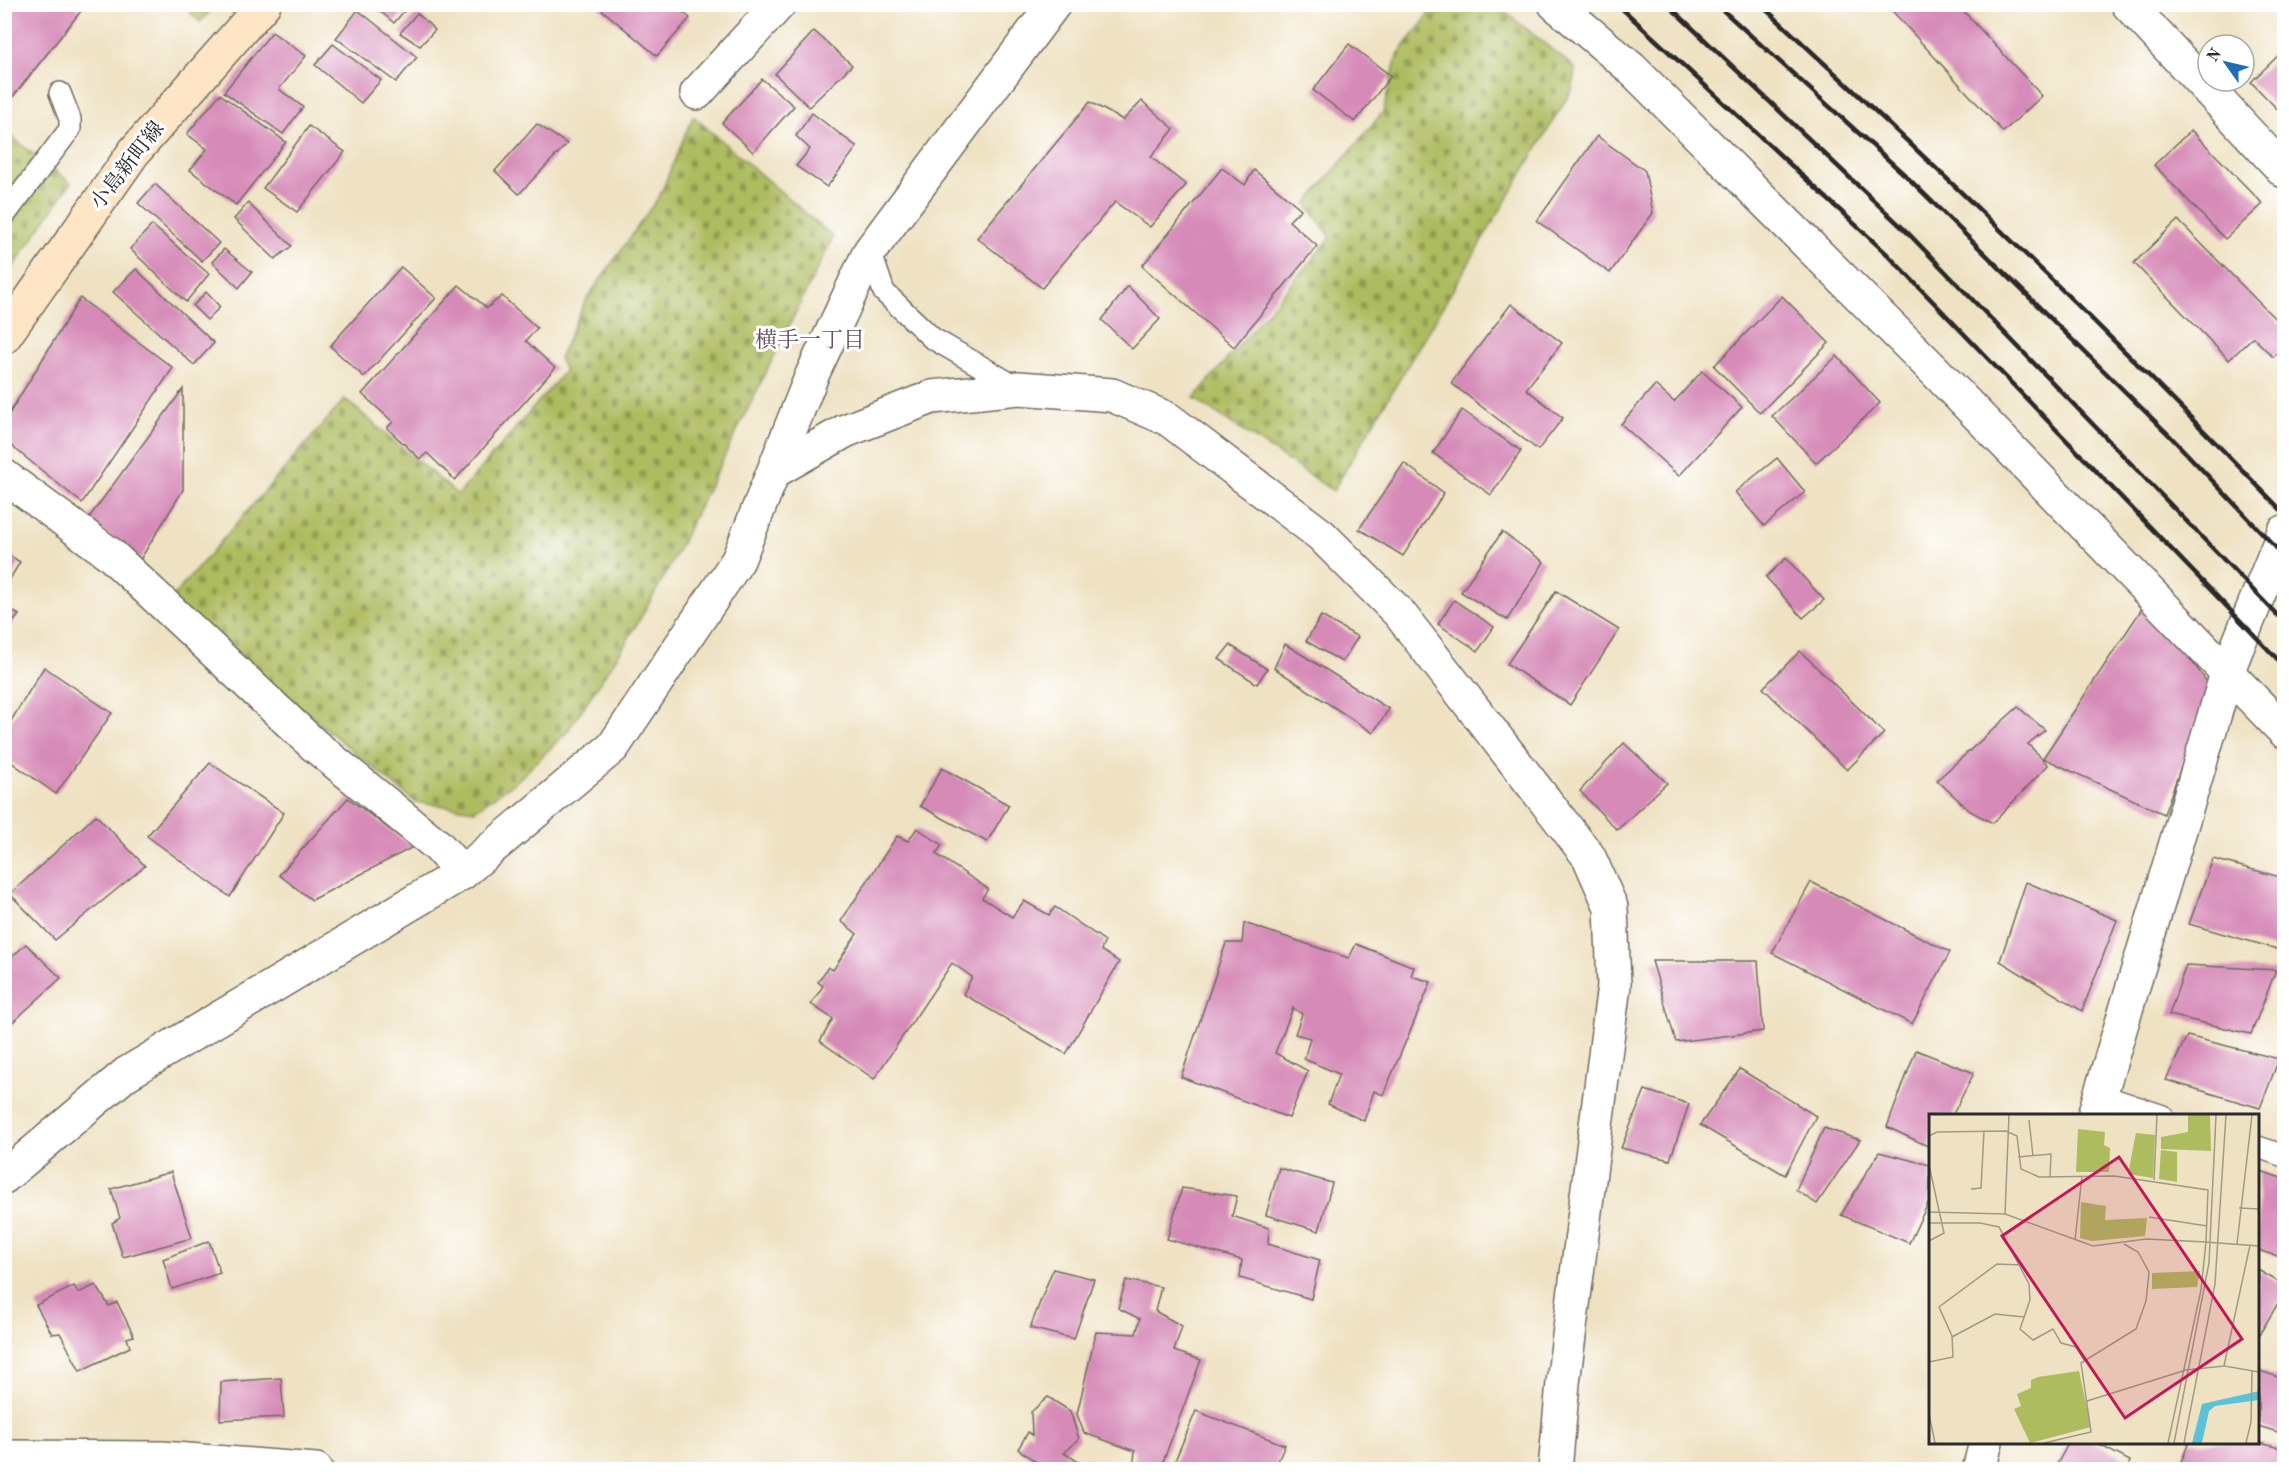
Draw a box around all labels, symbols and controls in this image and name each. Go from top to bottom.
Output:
north arrow [2196,33,2256,93]
text: N [2205,46,2226,65]
street label: 小島新町線 [86,117,169,214]
district label: 横手一丁目 [755,328,865,352]
inset map [1929,1114,2259,1444]

